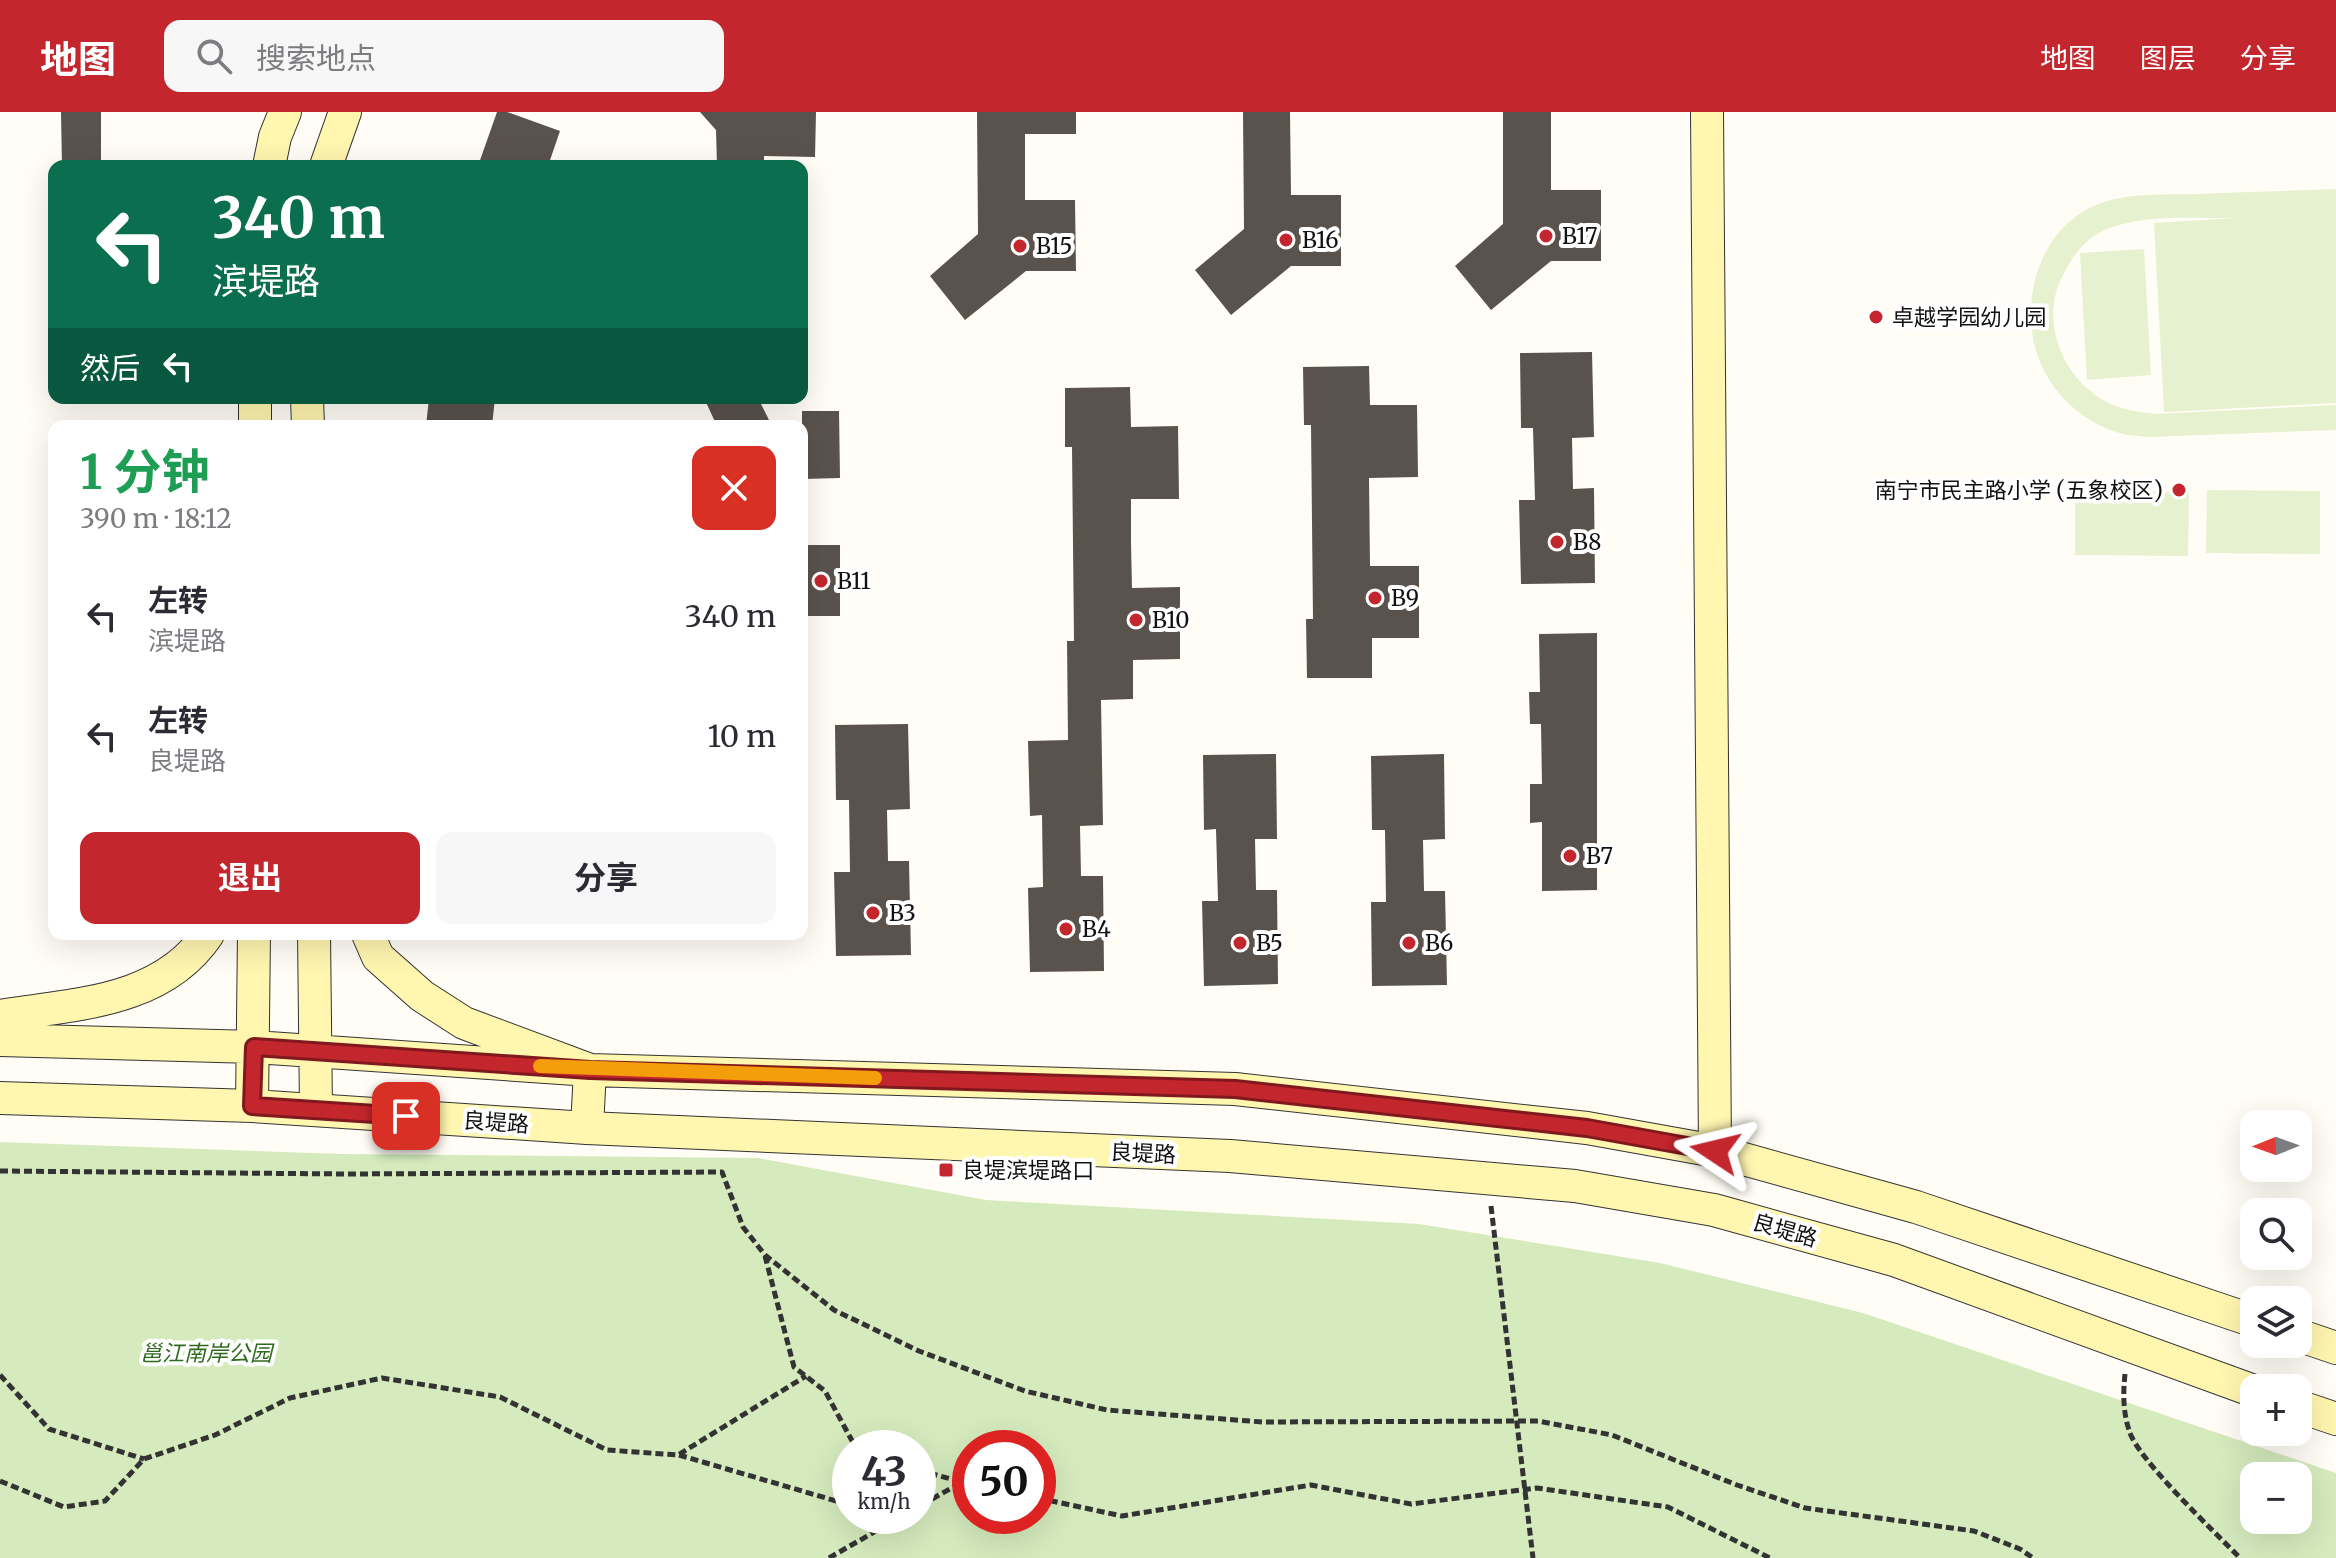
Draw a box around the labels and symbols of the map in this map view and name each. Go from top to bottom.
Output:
place label: B17 [1562,222,1598,250]
place label: B16 [1302,226,1339,254]
marker: B17 [1537,227,1555,245]
marker: B16 [1277,231,1295,249]
place label: B15 [1036,232,1072,260]
marker: B15 [1011,237,1029,255]
place label: 卓越学园幼儿园 [1892,303,2046,331]
marker: 卓越学园幼儿园 [1867,308,1885,326]
place label: 南宁市民主路小学 (五象校区) [1875,476,2163,504]
marker: 南宁市民主路小学 (五象校区) [2170,481,2188,499]
place label: B8 [1573,528,1601,556]
marker: B8 [1548,533,1566,551]
place label: B11 [837,567,871,595]
marker: B11 [812,572,830,590]
place label: B9 [1391,584,1419,612]
marker: B9 [1366,589,1384,607]
place label: B10 [1152,606,1189,634]
marker: B10 [1127,611,1145,629]
place label: B7 [1586,842,1613,870]
marker: B7 [1561,847,1579,865]
place label: B3 [889,899,916,927]
marker: B3 [864,904,882,922]
place label: B4 [1082,915,1111,943]
marker: B4 [1057,920,1075,938]
place label: B5 [1256,929,1283,957]
place label: B6 [1425,929,1453,957]
marker: B5 [1231,934,1249,952]
marker: B6 [1400,934,1418,952]
pin [372,1082,440,1150]
street label: 良堤路 [462,1106,530,1138]
position arrow [1673,1109,1757,1193]
north arrow [2240,1110,2312,1182]
street label: 良堤路 [1109,1137,1177,1169]
place label: 良堤滨堤路口 [962,1156,1094,1184]
marker: 良堤滨堤路口 [937,1161,955,1179]
street label: 良堤路 [1749,1207,1821,1253]
park label: 邕江南岸公园 [140,1339,275,1367]
speed limit sign: 50 [952,1430,1056,1534]

